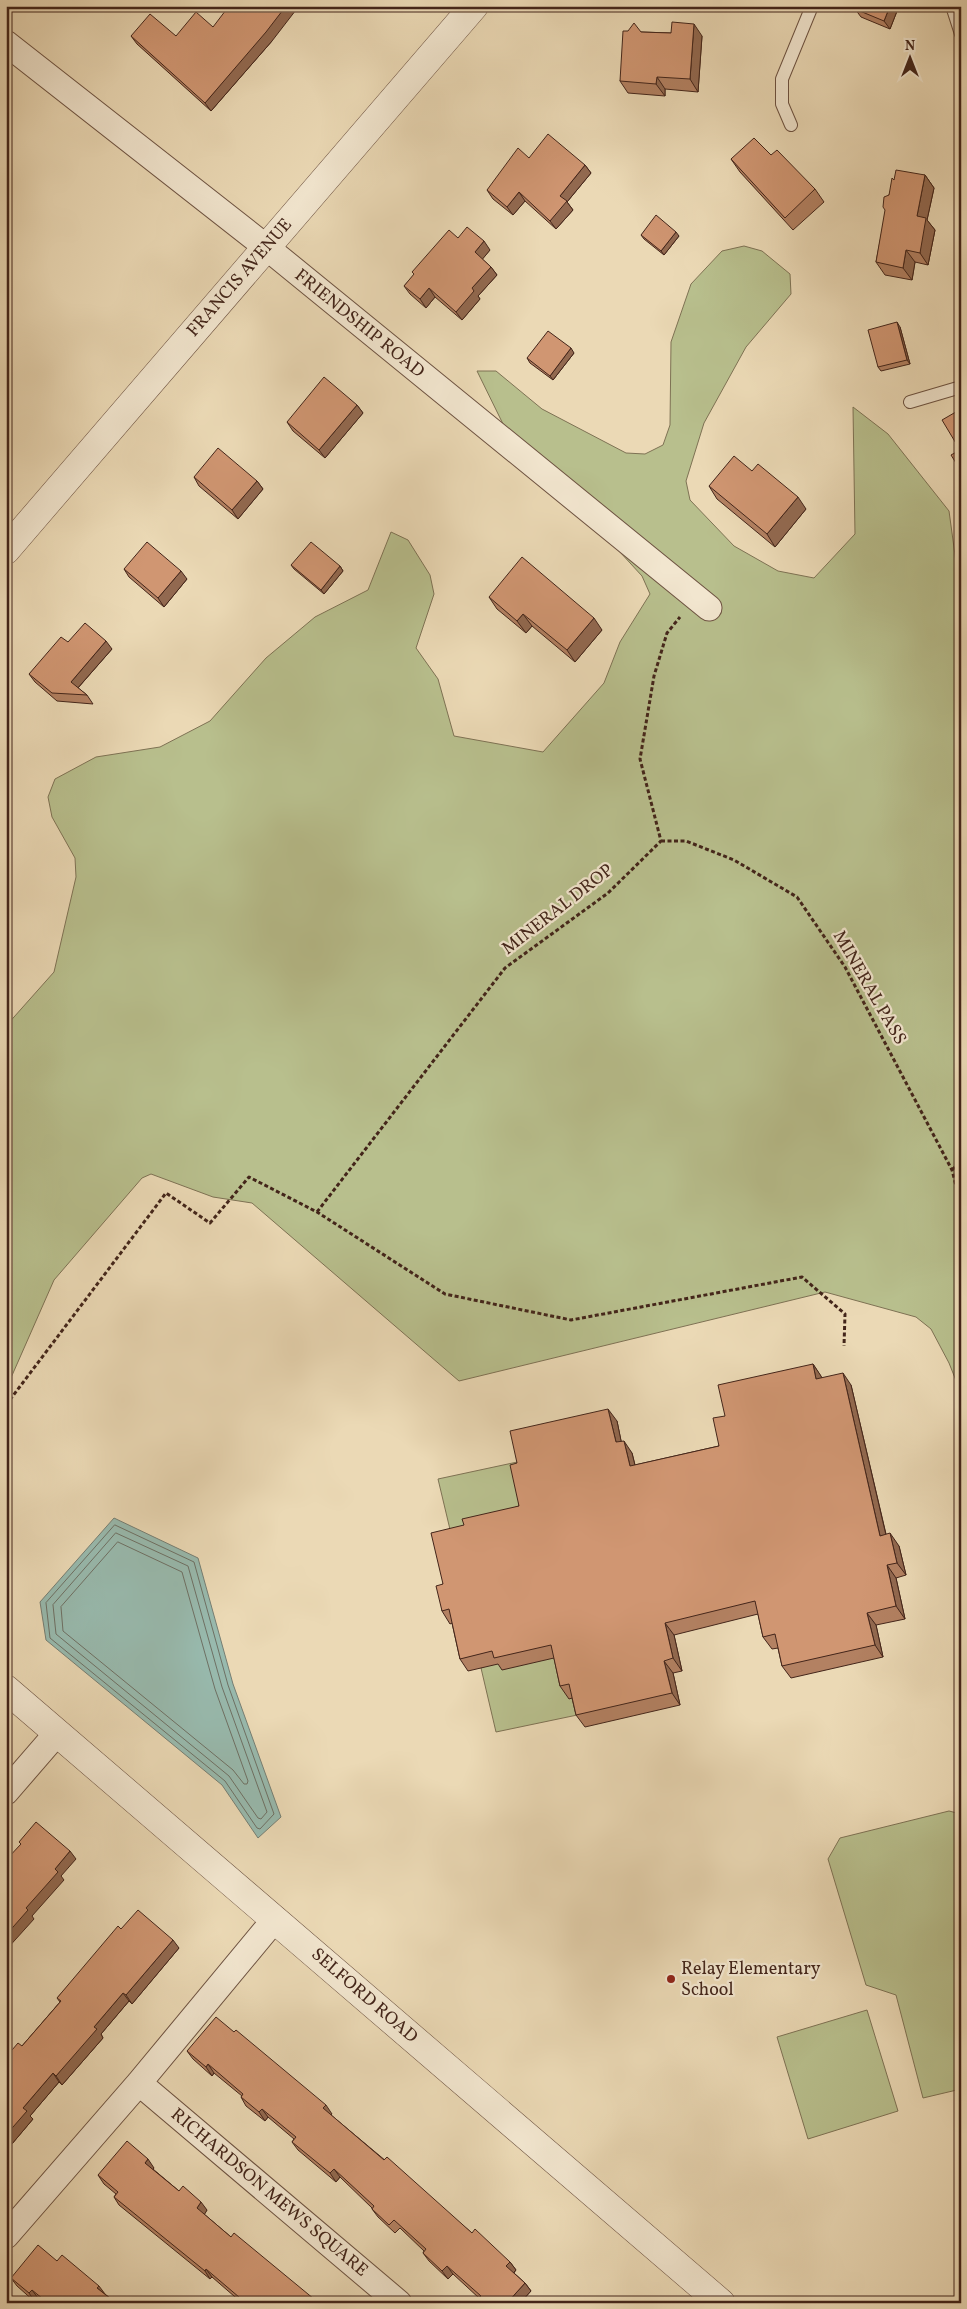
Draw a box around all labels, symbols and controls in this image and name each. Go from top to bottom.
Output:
north arrow [884,32,934,82]
text: N [905,37,915,56]
street label: FRANCIS AVENUE [182,213,299,343]
street label: FRIENDSHIP ROAD [289,264,429,384]
street label: MINERAL DROP [497,859,619,961]
street label: MINERAL PASS [826,926,912,1050]
street label: SELFORD ROAD [305,1943,423,2049]
place label: Relay Elementary School [681,1957,821,2003]
marker: Relay Elementary School [665,1973,677,1985]
street label: RICHARDSON MEWS SQUARE [165,2103,373,2283]

